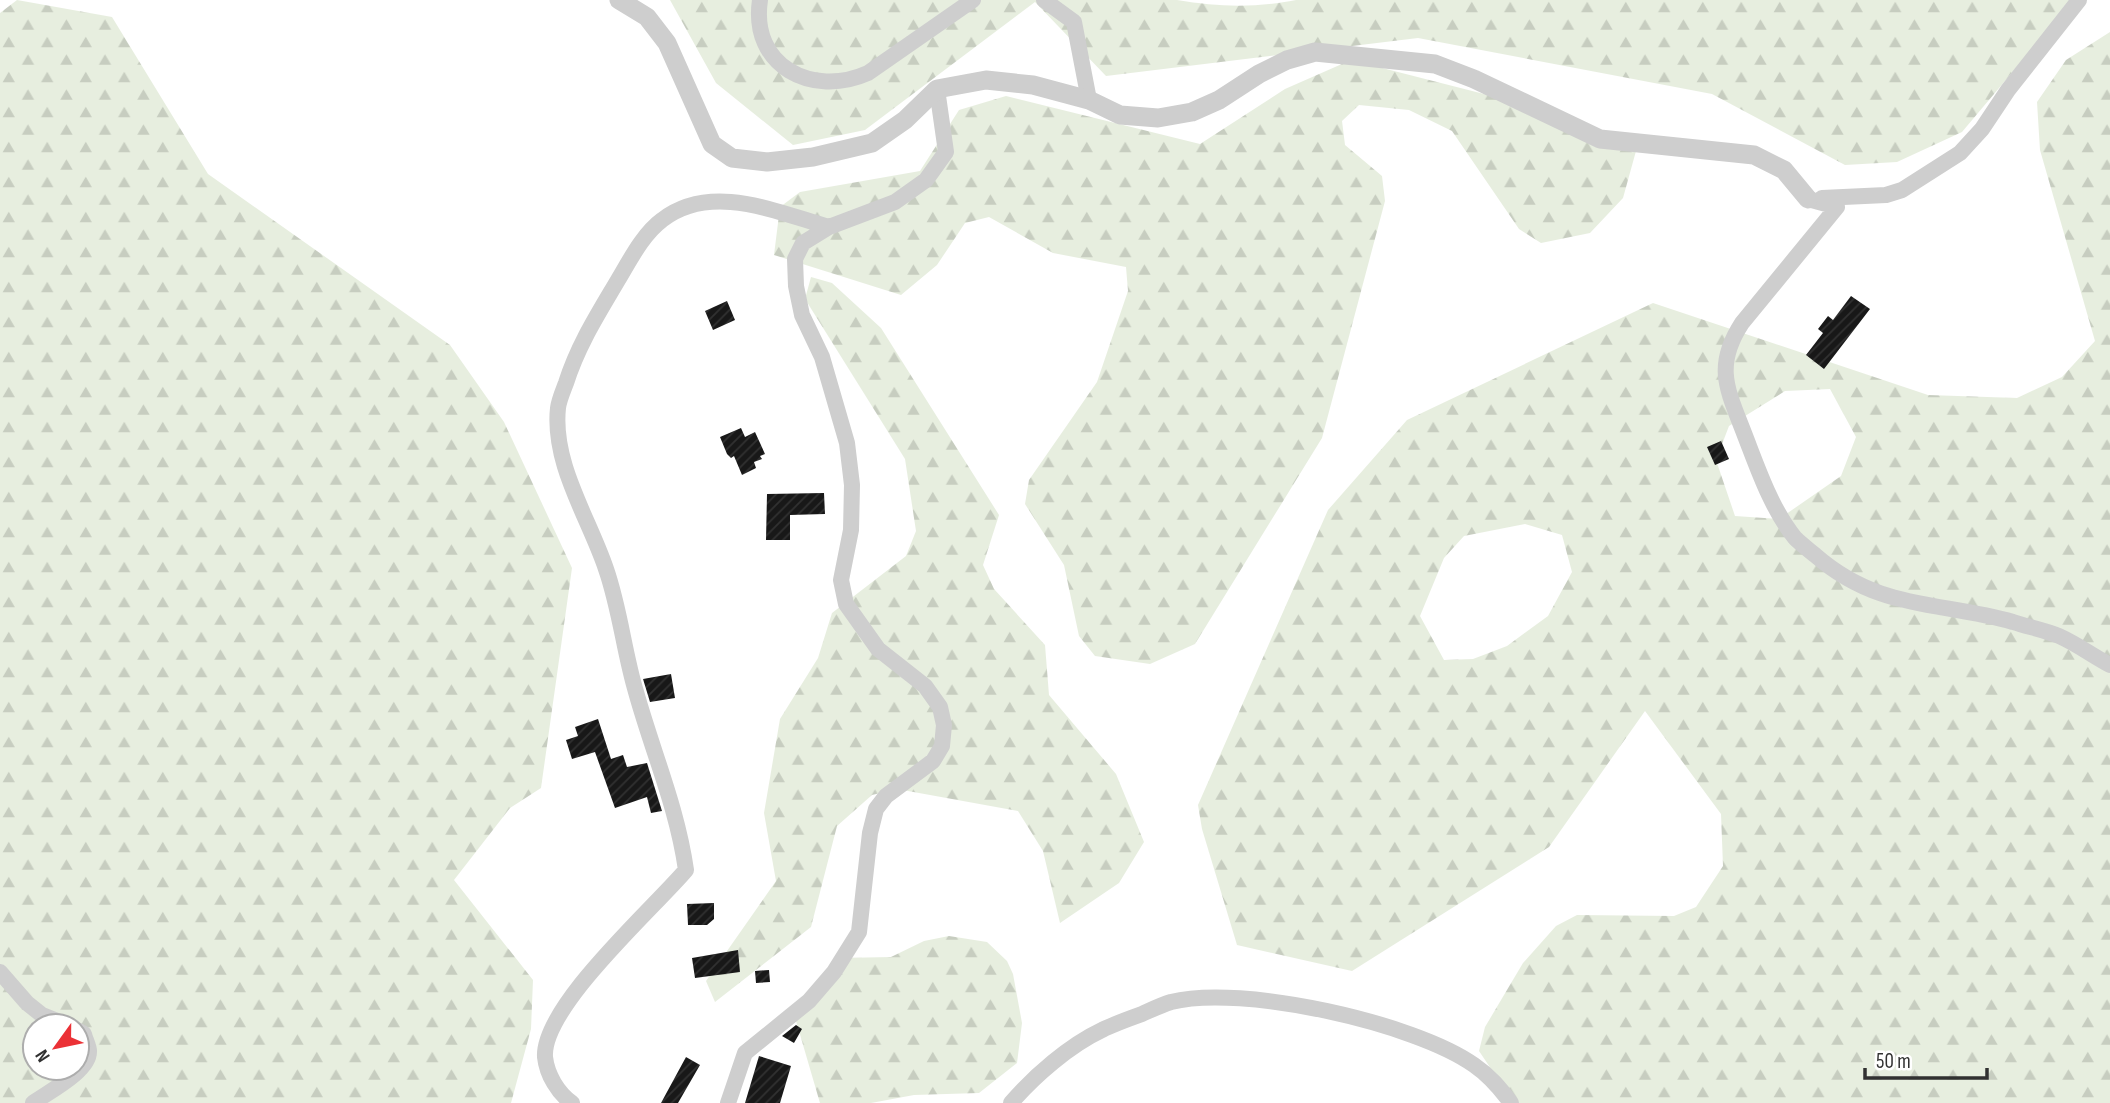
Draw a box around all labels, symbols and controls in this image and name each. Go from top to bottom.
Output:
north arrow [21,1012,91,1082]
scale bar [1865,1036,1988,1080]
text: N [31,1045,55,1066]
text: 50 m [1876,1049,1911,1074]

